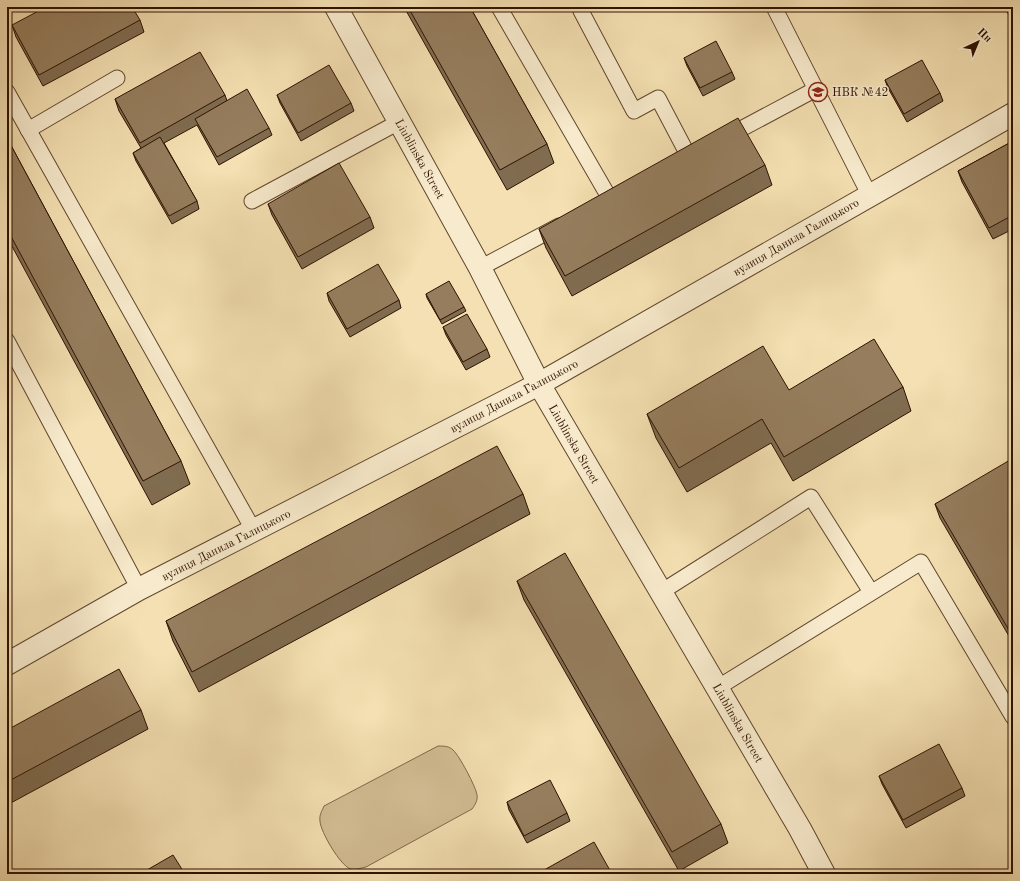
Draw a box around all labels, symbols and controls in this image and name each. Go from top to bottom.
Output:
north arrow [958,22,998,62]
text: Пн [975,27,993,45]
school or university icon: НВК №42 [807,81,829,103]
place label: НВК №42 [832,87,889,99]
street label: Liublinska Street [392,118,446,201]
street label: вулиця Данила Галицького [732,197,861,279]
street label: вулиця Данила Галицького [449,358,580,436]
street label: Liublinska Street [546,403,601,486]
street label: вулиця Данила Галицького [160,508,293,584]
street label: Liublinska Street [710,682,765,765]

